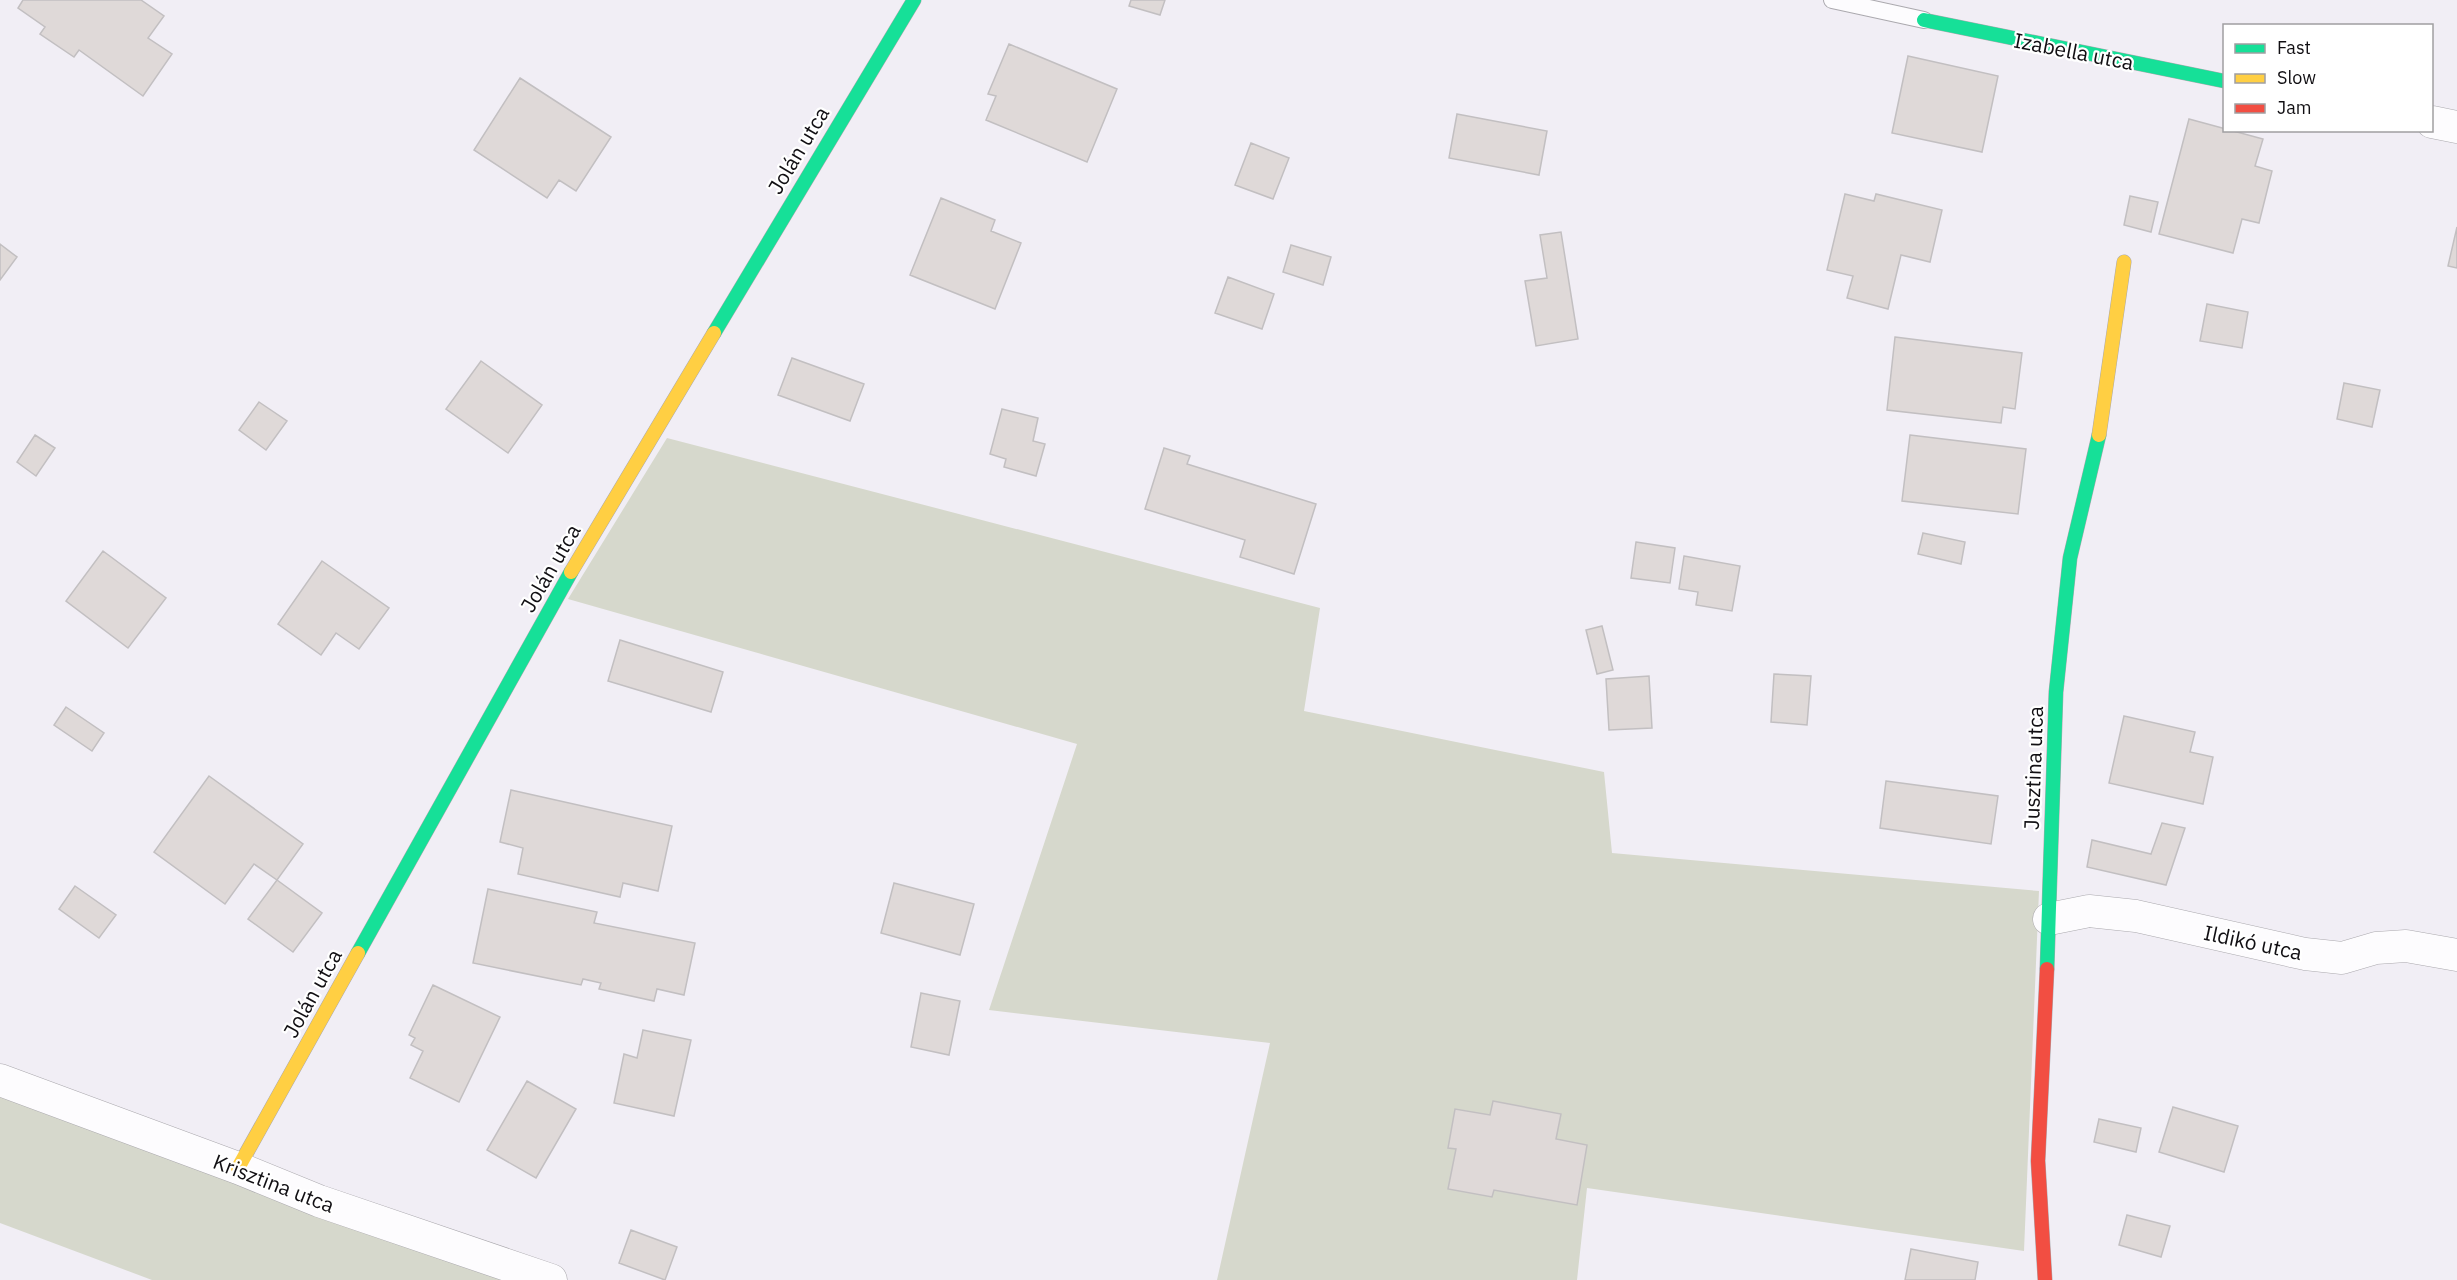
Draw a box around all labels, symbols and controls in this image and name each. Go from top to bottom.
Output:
legend [2223,24,2433,132]
street label: Izabella utca [2012,26,2136,76]
text: Fast [2277,36,2311,59]
text: Slow [2277,66,2316,89]
text: Jam [2277,96,2312,119]
street label: Jolán utca [761,101,835,199]
street label: Jolán utca [514,519,586,617]
street label: Jusztina utca [2017,705,2049,831]
street label: Ildikó utca [2201,918,2305,966]
street label: Jolán utca [276,944,348,1042]
street label: Krisztina utca [209,1147,339,1219]

